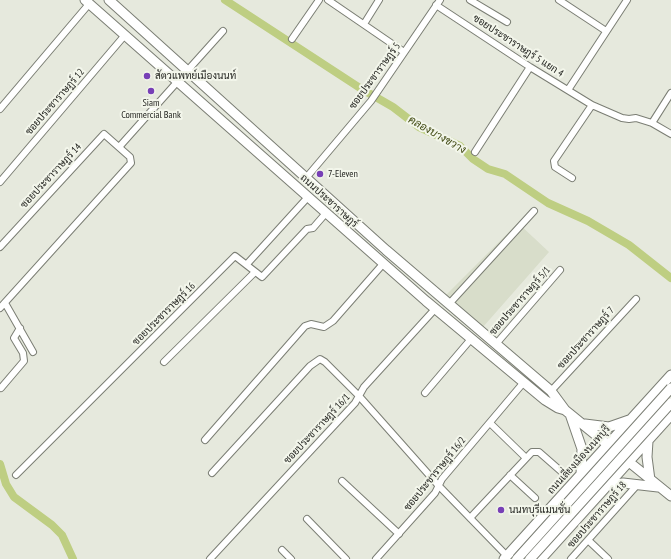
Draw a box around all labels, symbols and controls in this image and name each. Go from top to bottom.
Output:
street label: ซอยประชาราษฎร์ 5 แยก 4 [471,12,565,80]
street label: ซอยประชาราษฏร์ 5 [347,40,403,112]
street label: ซอยประชาราษฏร์ 12 [23,66,87,138]
place label: สัตวแพทย์เมืองนนท์ [155,70,236,82]
marker: สัตวแพทย์เมืองนนท์ [142,71,152,81]
marker: Siam Commercial Bank [146,86,156,96]
place label: Siam Commercial Bank [121,97,181,120]
water label: คลองบางขวาง [406,113,468,157]
street label: ซอยประชาราษฏร์ 14 [18,141,84,211]
place label: 7-Eleven [328,168,358,180]
marker: 7-Eleven [315,169,325,179]
street label: ถนนประชาราษฎร์ [298,172,360,230]
street label: ซอยประชาราษฎร์ 5/1 [487,264,553,338]
street label: ซอยประชาราษฎร์ 16 [130,280,198,348]
street label: ซอยประชาราษฎร์ 7 [555,304,617,372]
street label: ซอยประชาราษฎร์ 16/1 [281,391,353,467]
street label: ถนนเลี่ยงเมืองนนทบุรี [545,423,613,497]
street label: ซอยประชาราษฎร์ 16/2 [402,435,468,513]
street label: ซอยประชาราษฎร์ 18 [565,479,629,551]
place label: นนทบุรีแมนชั่น [509,504,570,516]
marker: นนทบุรีแมนชั่น [496,505,506,515]

